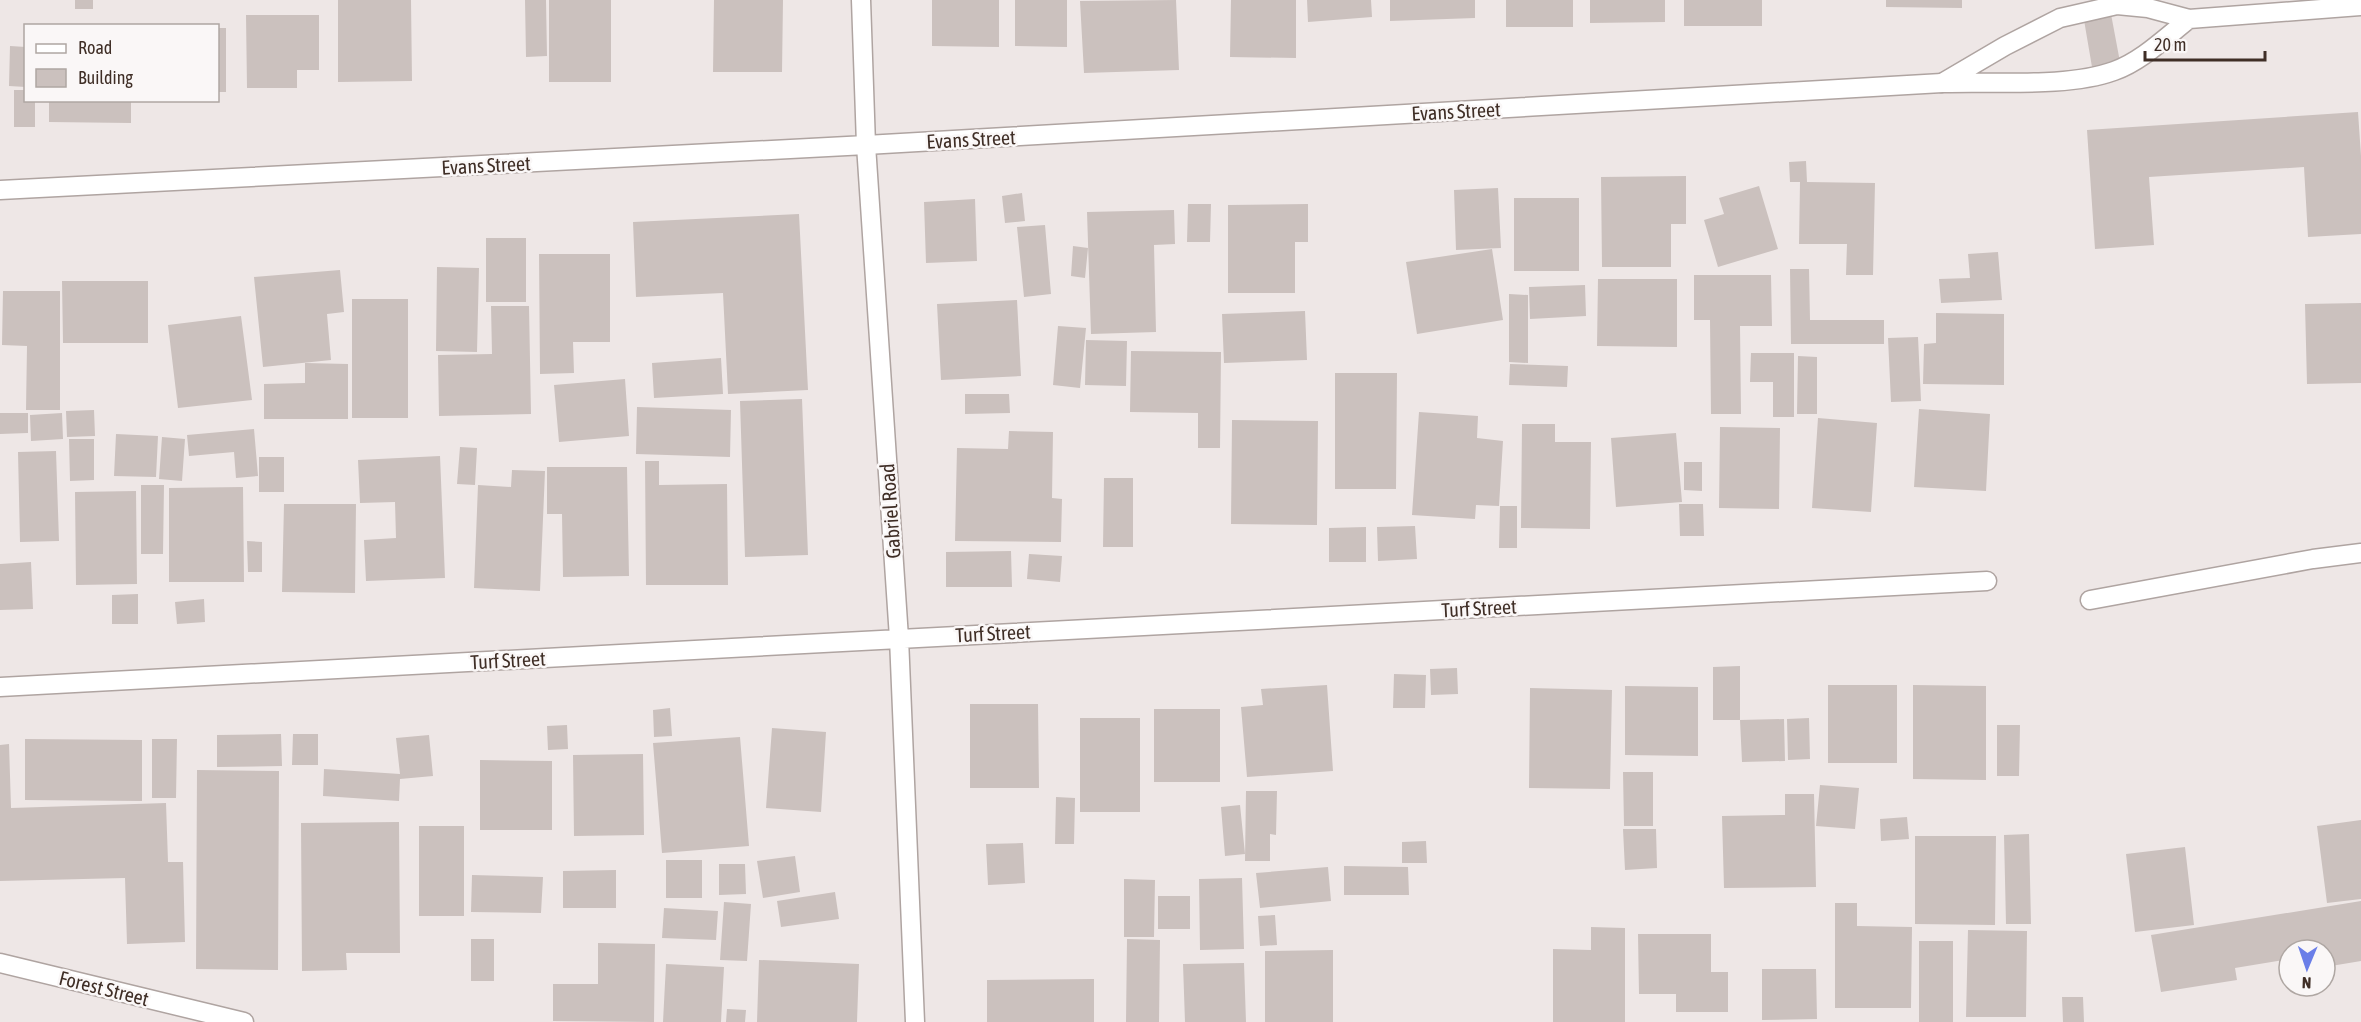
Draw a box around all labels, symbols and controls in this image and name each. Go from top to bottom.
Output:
legend [24,24,219,102]
scale bar [2145,24,2265,62]
text: 20 m [2154,34,2186,55]
text: Road [78,37,112,58]
text: Building [78,67,133,88]
street label: Evans Street [1411,97,1501,125]
street label: Evans Street [926,125,1016,153]
street label: Evans Street [441,151,531,179]
street label: Gabriel Road [875,463,905,559]
street label: Turf Street [1441,595,1517,621]
street label: Turf Street [955,620,1031,646]
street label: Turf Street [470,647,546,673]
north arrow [2277,938,2337,998]
street label: Forest Street [57,966,151,1010]
text: N [2301,974,2312,992]

